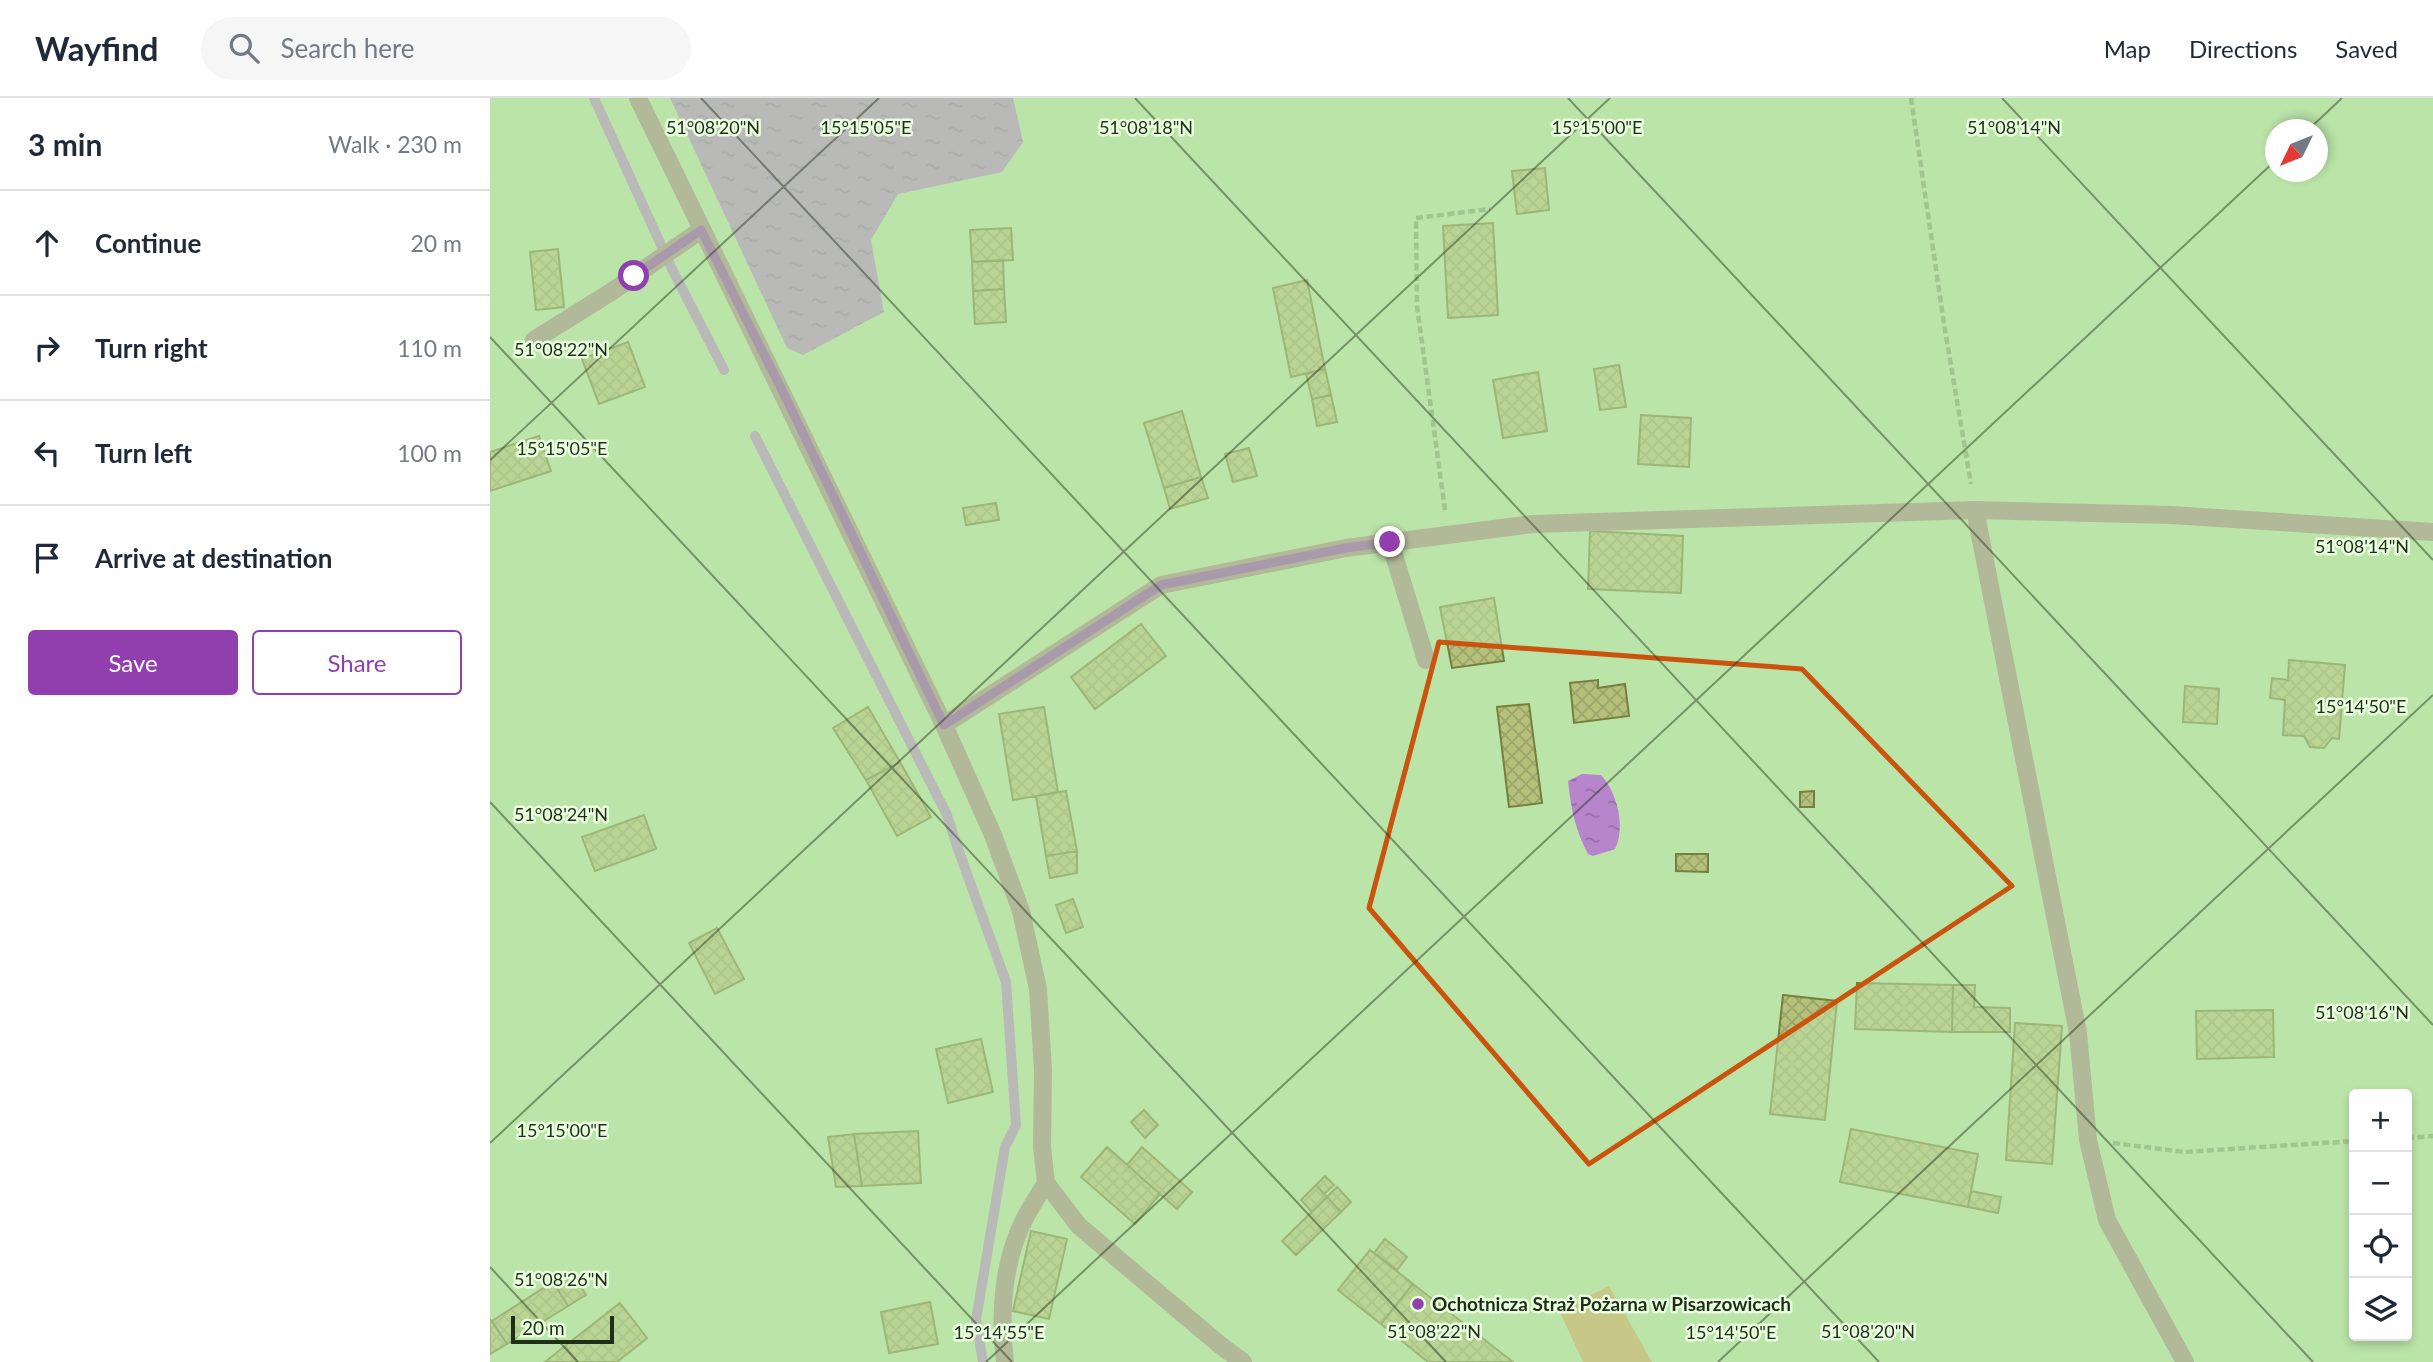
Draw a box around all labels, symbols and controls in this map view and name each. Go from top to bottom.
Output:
search box [201,17,691,80]
text: Wayfind [35,28,159,68]
icon: search [225,29,263,67]
text: Search here [281,32,415,64]
text: Map [2104,34,2151,63]
text: Directions [2189,34,2297,63]
text: Saved [2335,34,2398,63]
text: 51°08'20"N [666,116,760,138]
text: 15°15'05"E [821,116,911,138]
text: 51°08'18"N [1099,116,1193,138]
text: 15°15'00"E [1552,116,1642,138]
text: 51°08'14"N [1967,116,2061,138]
north arrow [2265,119,2328,182]
text: 3 min [28,126,102,162]
text: Walk · 230 m [328,130,462,158]
icon: ahead [28,224,66,262]
text: Continue [95,227,201,259]
text: 20 m [411,229,462,257]
route start [618,260,649,291]
icon: right [28,329,66,367]
text: Turn right [95,332,208,364]
text: 110 m [397,334,462,362]
text: 51°08'22"N [514,338,608,360]
icon: left [28,434,66,472]
text: Turn left [95,437,192,469]
text: 15°15'05"E [517,437,607,459]
text: 100 m [397,439,462,467]
route end [1374,526,1405,557]
text: 51°08'14"N [2315,535,2409,557]
icon: arrive [28,539,66,577]
text: Arrive at destination [95,542,332,574]
button: Save [28,630,238,695]
button: Share [252,630,462,695]
text: 15°14'50"E [2316,695,2406,717]
text: 51°08'24"N [514,803,608,825]
text: 51°08'16"N [2315,1001,2409,1023]
map controls [2349,1089,2412,1341]
button: + [2349,1089,2412,1152]
text: 15°15'00"E [517,1119,607,1141]
button: − [2349,1152,2412,1215]
button: locate [2349,1215,2412,1278]
text: 51°08'26"N [514,1268,608,1290]
button: layers [2349,1278,2412,1341]
place label: Ochotnicza Straż Pożarna w Pisarzowicach [1432,1292,1791,1315]
marker: Ochotnicza Straż Pożarna w Pisarzowicach [1410,1296,1426,1312]
scale bar [511,1313,614,1345]
text: 20 m [522,1316,565,1339]
text: 51°08'22"N [1387,1320,1481,1342]
text: 51°08'20"N [1821,1320,1915,1342]
text: 15°14'55"E [954,1321,1044,1343]
text: 15°14'50"E [1686,1321,1776,1343]

